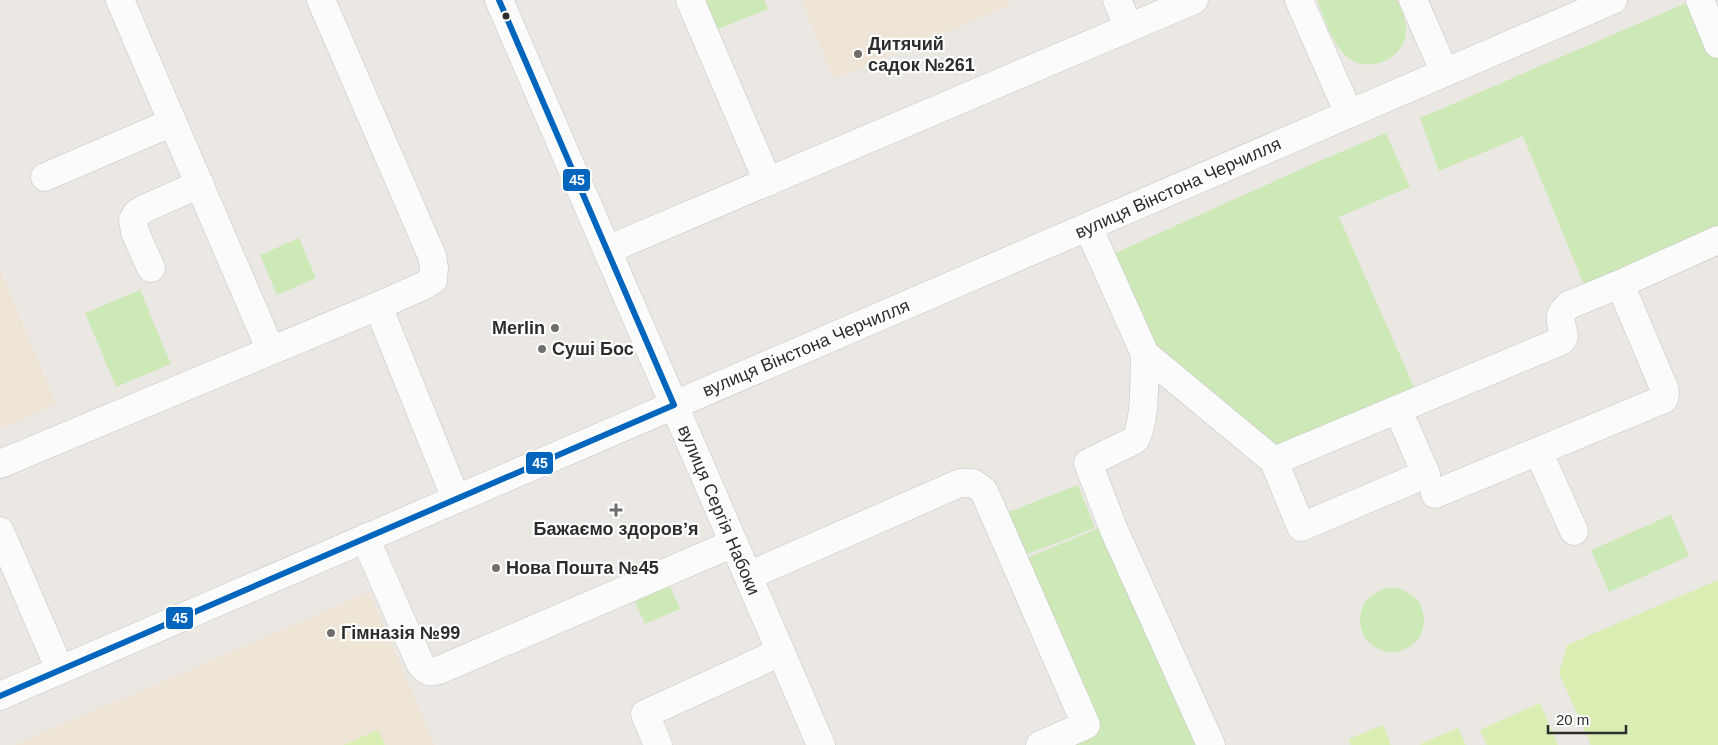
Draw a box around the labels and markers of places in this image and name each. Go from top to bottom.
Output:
unlabelled marker [501,11,511,21]
place label: Дитячий садок №261 [868,34,975,75]
marker: Дитячий садок №261 [852,48,864,60]
place label: Merlin [492,318,545,338]
marker: Merlin [549,322,561,334]
place label: Суші Бос [552,339,634,359]
marker: Суші Бос [536,343,548,355]
marker: Бажаємо здоровʼя [610,504,622,516]
place label: Бажаємо здоровʼя [534,519,698,539]
place label: Нова Пошта №45 [506,558,659,578]
marker: Нова Пошта №45 [490,562,502,574]
place label: Гімназія №99 [341,623,460,643]
marker: Гімназія №99 [325,627,337,639]

